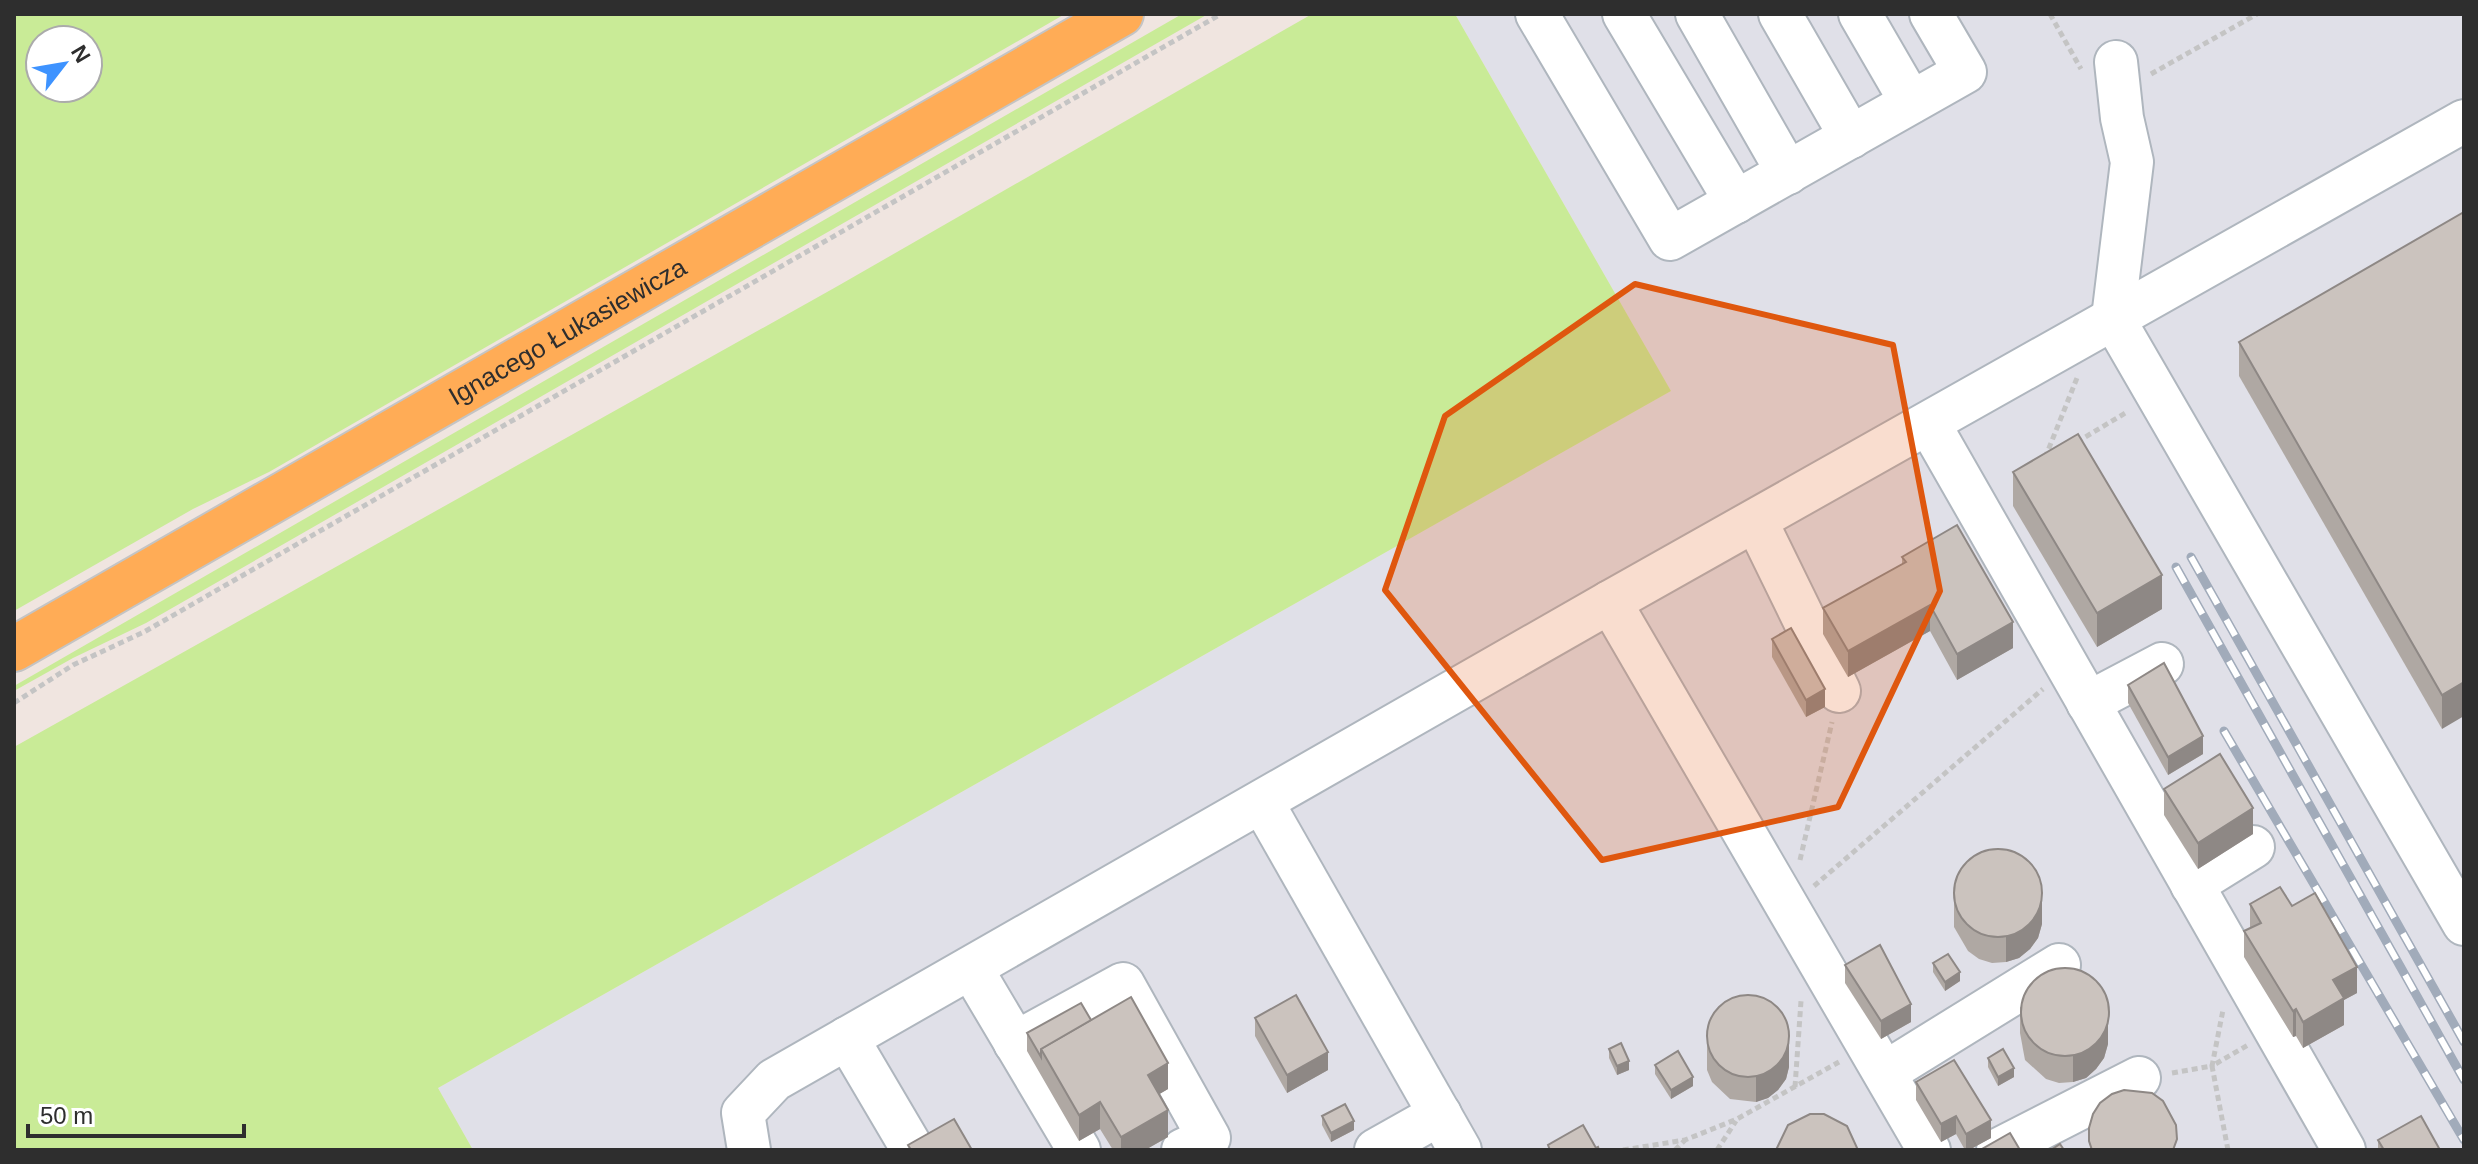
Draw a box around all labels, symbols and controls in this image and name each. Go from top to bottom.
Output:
north arrow [24,24,104,104]
text: N [66,41,96,67]
street label: Ignacego Łukasiewicza [443,251,692,411]
scale bar [28,1088,244,1138]
text: 50 m [40,1102,93,1129]

